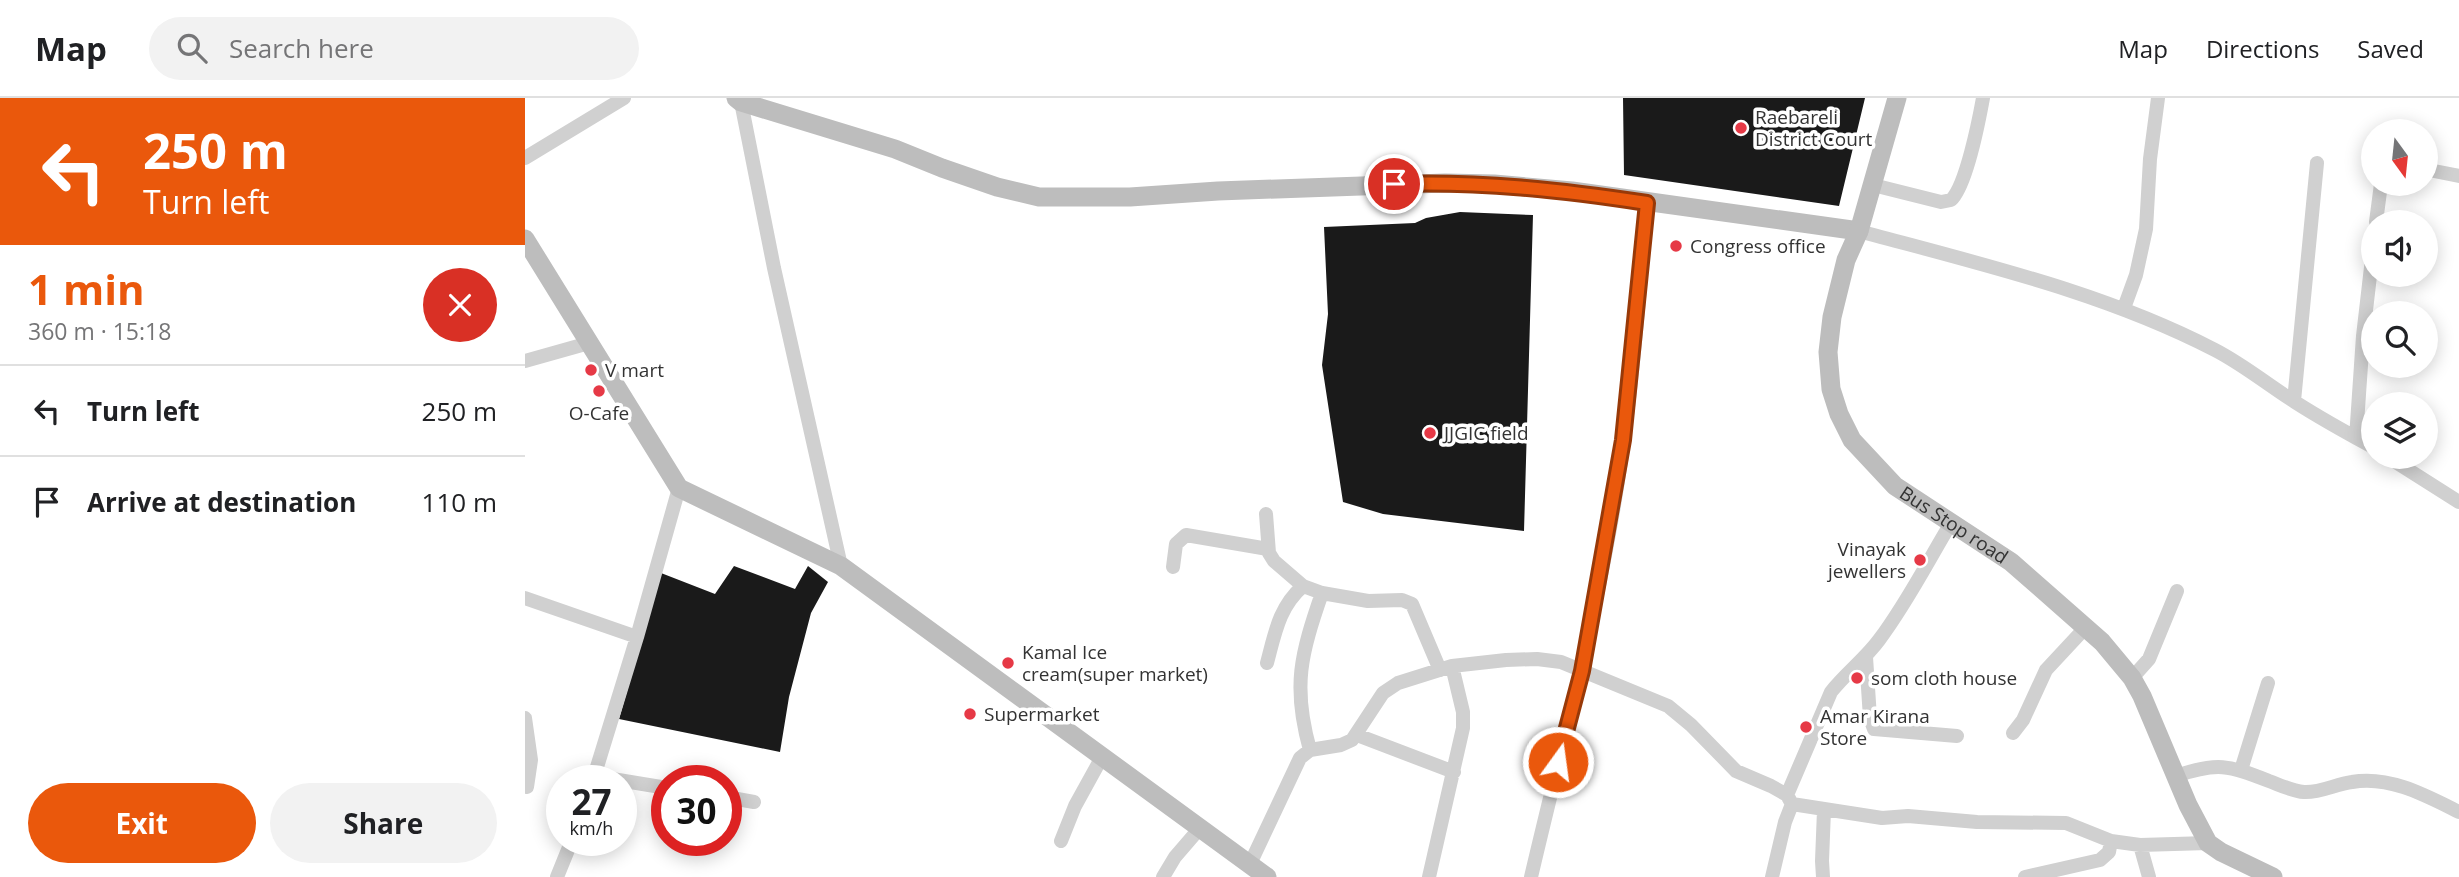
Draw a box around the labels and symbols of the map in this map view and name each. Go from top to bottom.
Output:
place label: Raebareli District Court [1755,104,1873,152]
north arrow [2361,119,2438,196]
marker: Raebareli District Court [1733,120,1749,136]
pin [1364,154,1424,214]
place label: Congress office [1690,233,1826,259]
marker: Congress office [1668,238,1684,254]
place label: V mart [605,357,664,383]
marker: V mart [583,362,599,378]
marker: O-Cafe [591,383,607,399]
place label: O-Cafe [569,400,629,426]
place label: JJGIC field [1442,420,1529,446]
marker: JJGIC field [1422,425,1438,441]
street label: Bus Stop road [1895,480,2013,570]
place label: Vinayak jewellers [1826,536,1906,584]
marker: Vinayak jewellers [1912,552,1928,568]
place label: Kamal Ice cream(super market) [1022,639,1208,687]
marker: Kamal Ice cream(super market) [1000,655,1016,671]
place label: som cloth house [1871,665,2017,691]
marker: som cloth house [1849,670,1865,686]
place label: Supermarket [984,701,1100,727]
place label: Amar Kirana Store [1820,703,1930,751]
marker: Supermarket [962,706,978,722]
marker: Amar Kirana Store [1798,719,1814,735]
position arrow [1521,725,1595,799]
speed limit sign: 30 [651,765,742,856]

